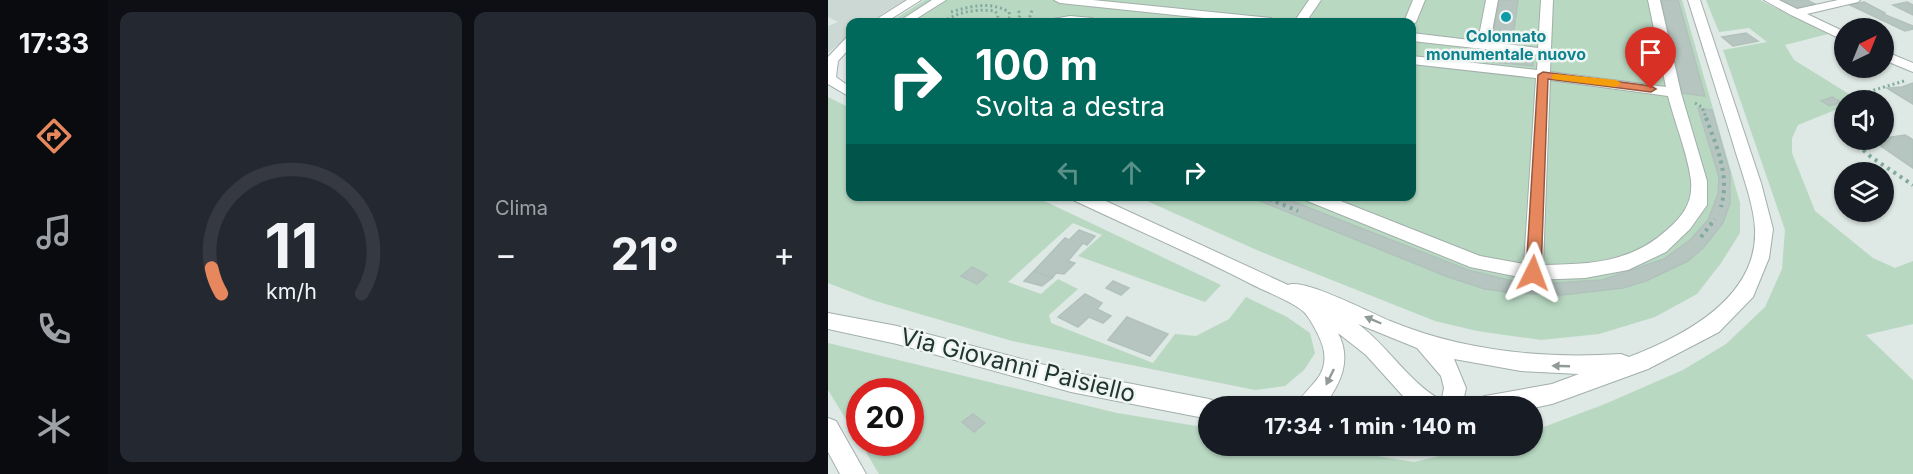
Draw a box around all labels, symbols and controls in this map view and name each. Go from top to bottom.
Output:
marker: Colonnato monumentale nuovo [1499,10,1513,24]
north arrow [1834,18,1894,78]
map controls [1834,18,1894,222]
place label: Colonnato monumentale nuovo [1426,26,1586,64]
text: 17:33 [19,27,89,60]
pin [1625,27,1676,89]
icon: arrive [1634,36,1667,69]
text: 100 m [975,39,1098,90]
icon: right [876,42,954,120]
text: Svolta a destra [975,90,1165,123]
button: sound [1834,90,1894,150]
icon: directions [33,115,75,157]
icon: left [1052,156,1085,189]
icon: ahead [1115,156,1148,189]
icon: right [1178,156,1211,189]
button: layers [1834,162,1894,222]
text: Clima [495,196,548,220]
text: 11 [264,208,318,283]
icon: music [33,211,75,253]
text: 21° [611,226,679,281]
text: − [495,234,517,274]
text: + [773,234,795,274]
position arrow [1501,241,1565,305]
text: km/h [266,278,316,304]
icon: phone [33,308,75,350]
one-way arrow [1363,315,1381,325]
street label: Via Giovanni Paisiello [898,322,1138,408]
one-way arrow [1551,361,1570,370]
one-way arrow [1325,369,1334,386]
speed limit sign: 20 [846,378,924,456]
icon: climate [33,405,75,447]
text: 17:34 · 1 min · 140 m [1264,413,1477,439]

